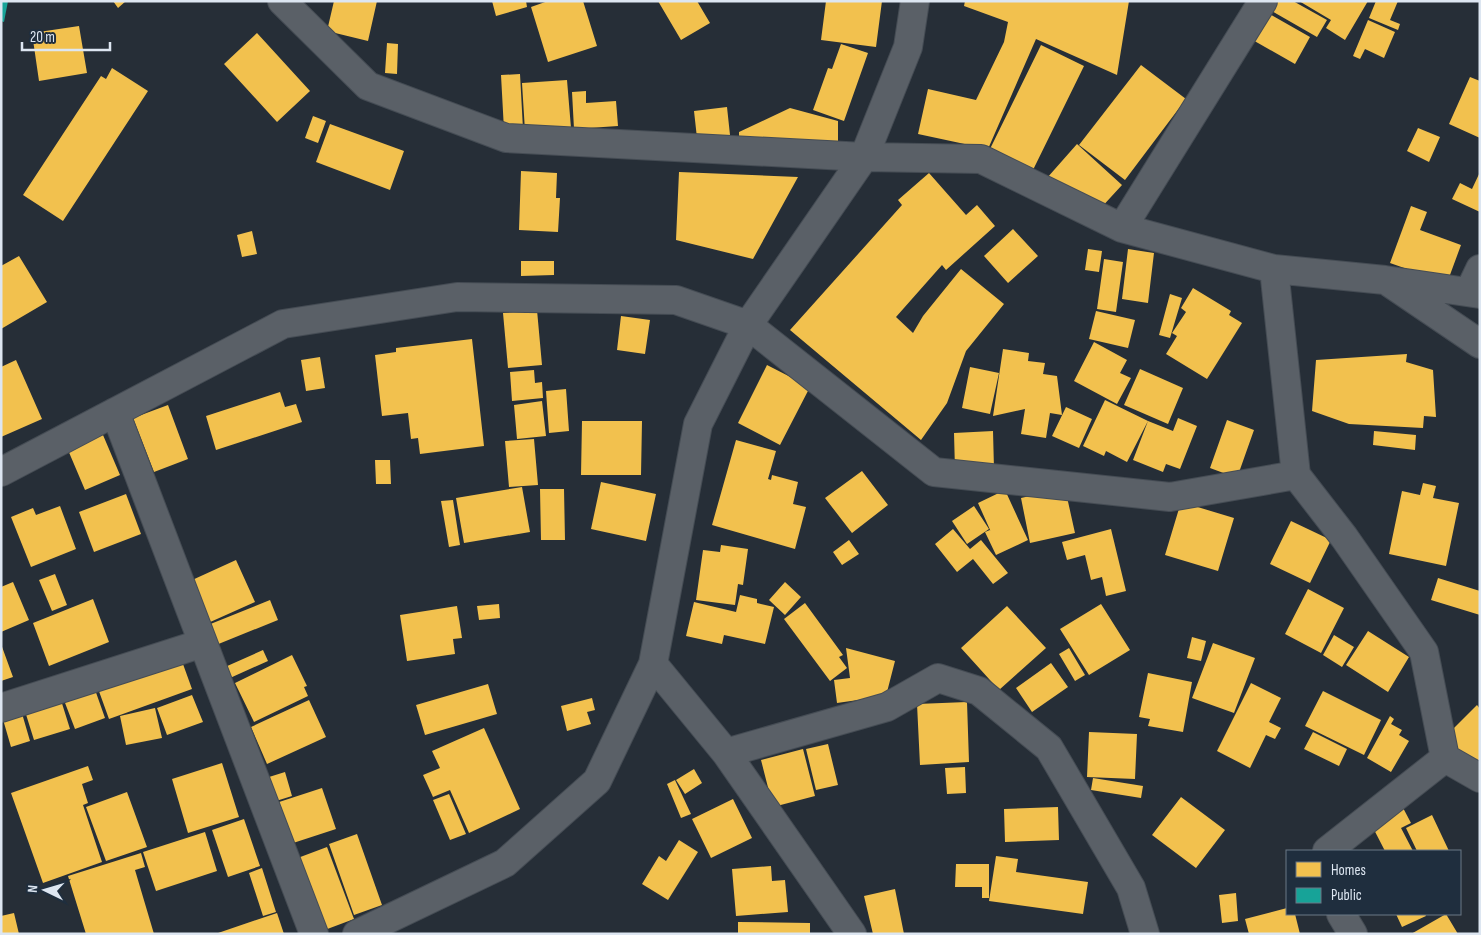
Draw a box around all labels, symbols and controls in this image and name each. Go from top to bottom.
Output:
scale bar [22,20,110,52]
text: 20 m [30,28,55,47]
legend [1286,850,1461,915]
text: Homes [1331,861,1366,880]
north arrow [20,865,70,915]
text: N [24,884,41,893]
text: Public [1331,886,1362,905]

